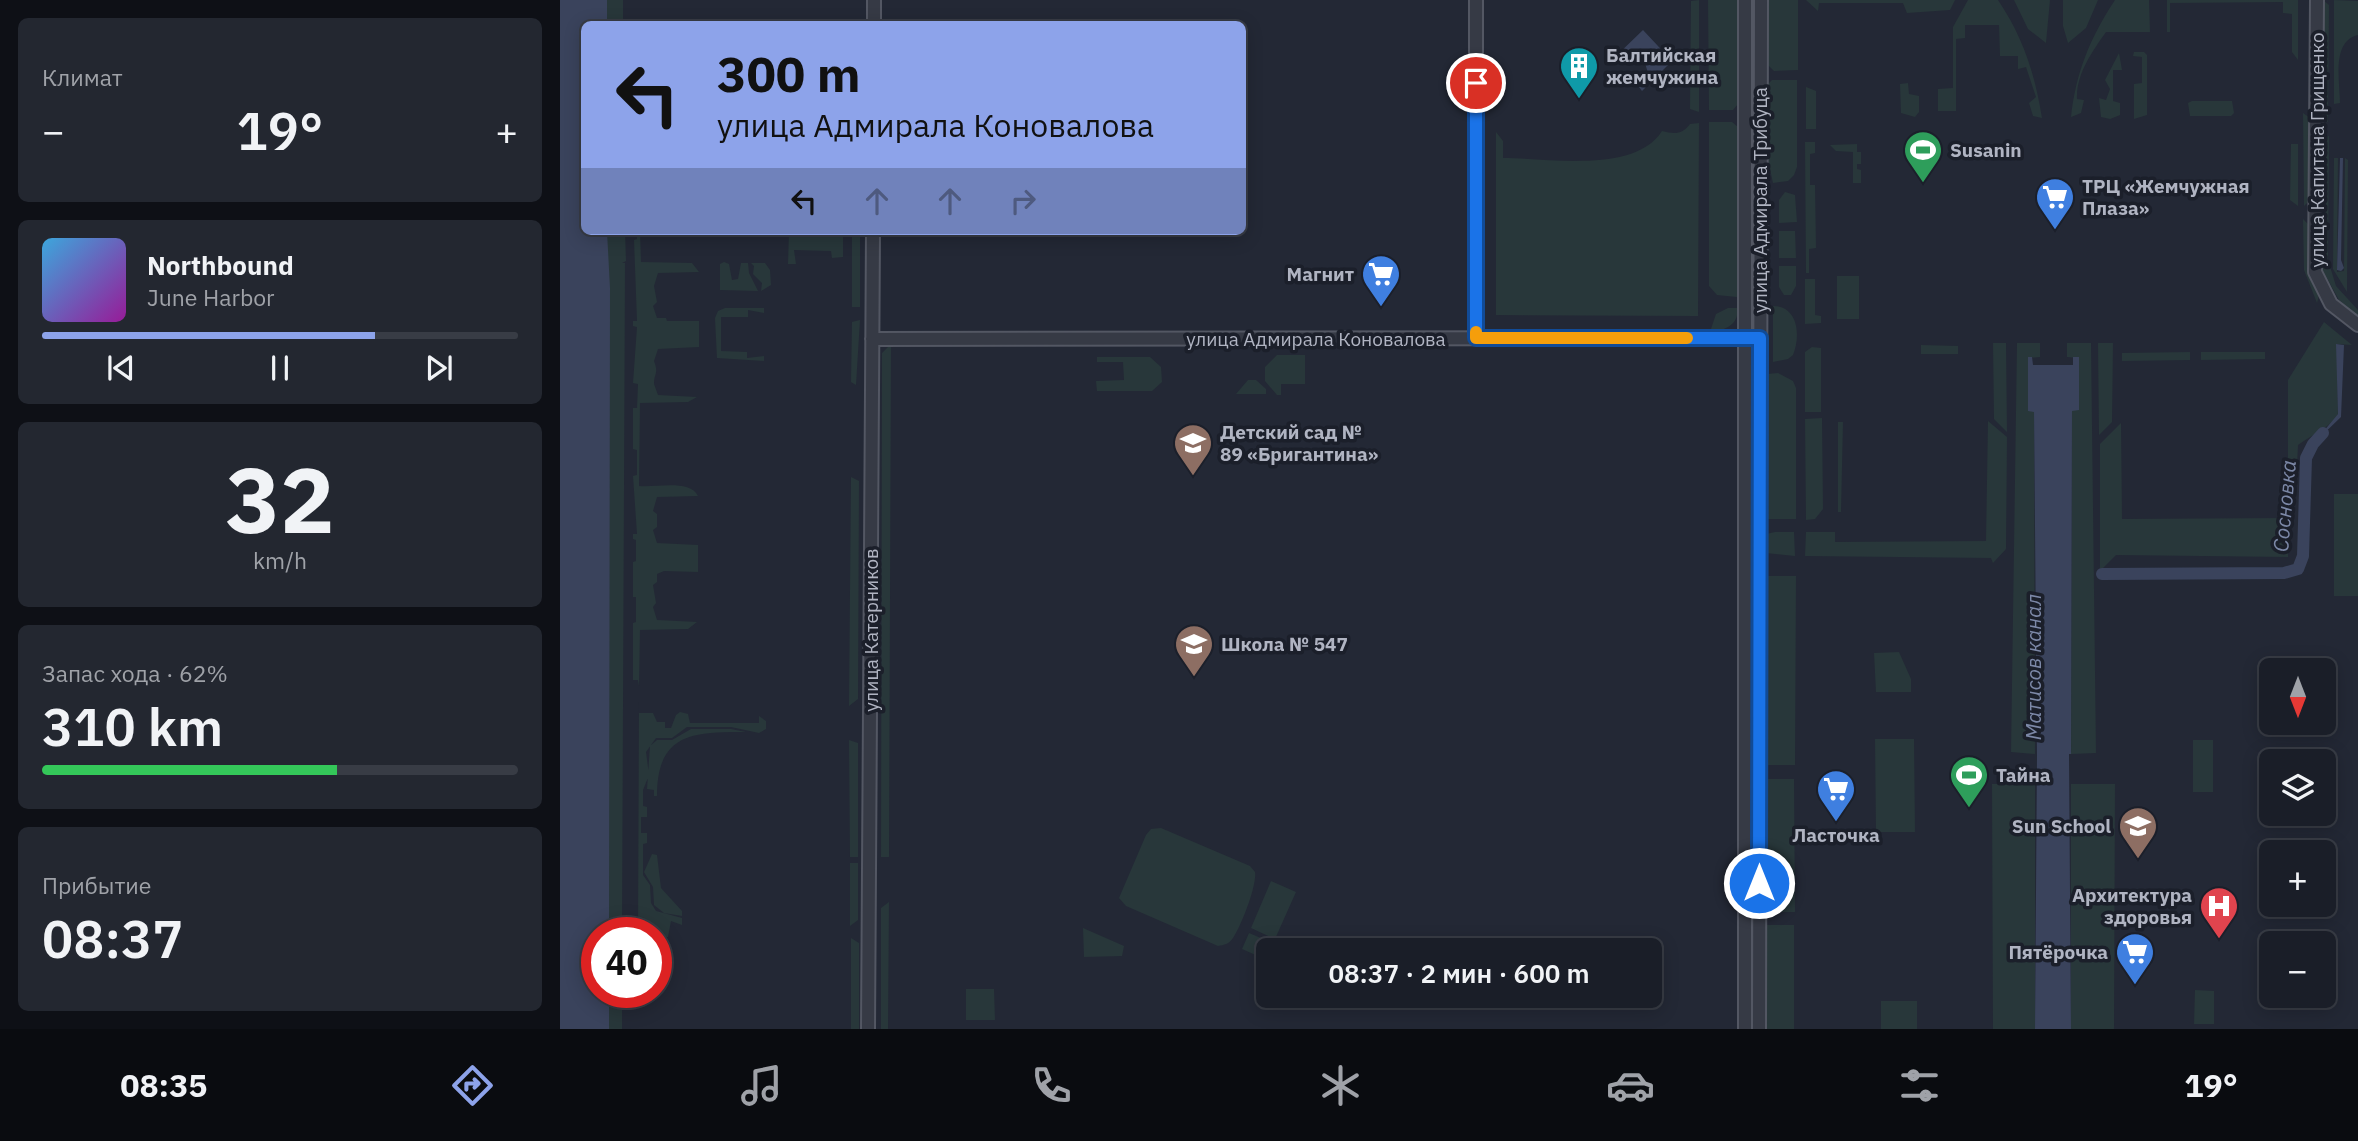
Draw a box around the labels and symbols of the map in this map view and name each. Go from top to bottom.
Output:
street label: улица Капитана Грищенко [2305,32,2329,268]
place label: Балтийская жемчужина [1606,43,1719,89]
building icon: Балтийская жемчужина [1558,45,1600,100]
pin [1446,53,1506,113]
street label: улица Адмирала Трибуца [1748,87,1772,313]
sports icon: Susanin [1902,129,1944,184]
place label: Susanin [1950,138,2022,162]
place label: ТРЦ «Жемчужная Плаза» [2082,174,2250,220]
supermarket icon: ТРЦ «Жемчужная Плаза» [2034,176,2076,231]
supermarket icon: Магнит [1360,253,1402,308]
place label: Магнит [1287,262,1354,286]
street label: улица Адмирала Коновалова [1186,327,1446,351]
place label: Детский сад № 89 «Бригантина» [1220,420,1378,466]
school or university icon: Детский сад № 89 «Бригантина» [1172,422,1214,477]
water label: Сосновка [2266,459,2302,553]
street label: улица Катерников [859,548,883,712]
water label: Матисов канал [2019,594,2047,740]
school or university icon: Школа № 547 [1173,623,1215,678]
place label: Школа № 547 [1221,632,1348,656]
north arrow [2259,658,2336,735]
sports icon: Тайна [1948,754,1990,809]
place label: Тайна [1996,763,2051,787]
supermarket icon: Ласточка [1815,768,1857,823]
school or university icon: Sun School [2117,805,2159,860]
place label: Sun School [2012,814,2111,838]
place label: Ласточка [1792,823,1880,847]
position arrow [1722,846,1796,920]
place label: Архитектура здоровья [2072,883,2192,929]
hospital icon: Архитектура здоровья [2198,885,2240,940]
speed limit sign: 40 [581,917,672,1008]
supermarket icon: Пятёрочка [2114,931,2156,986]
place label: Пятёрочка [2008,940,2108,964]

